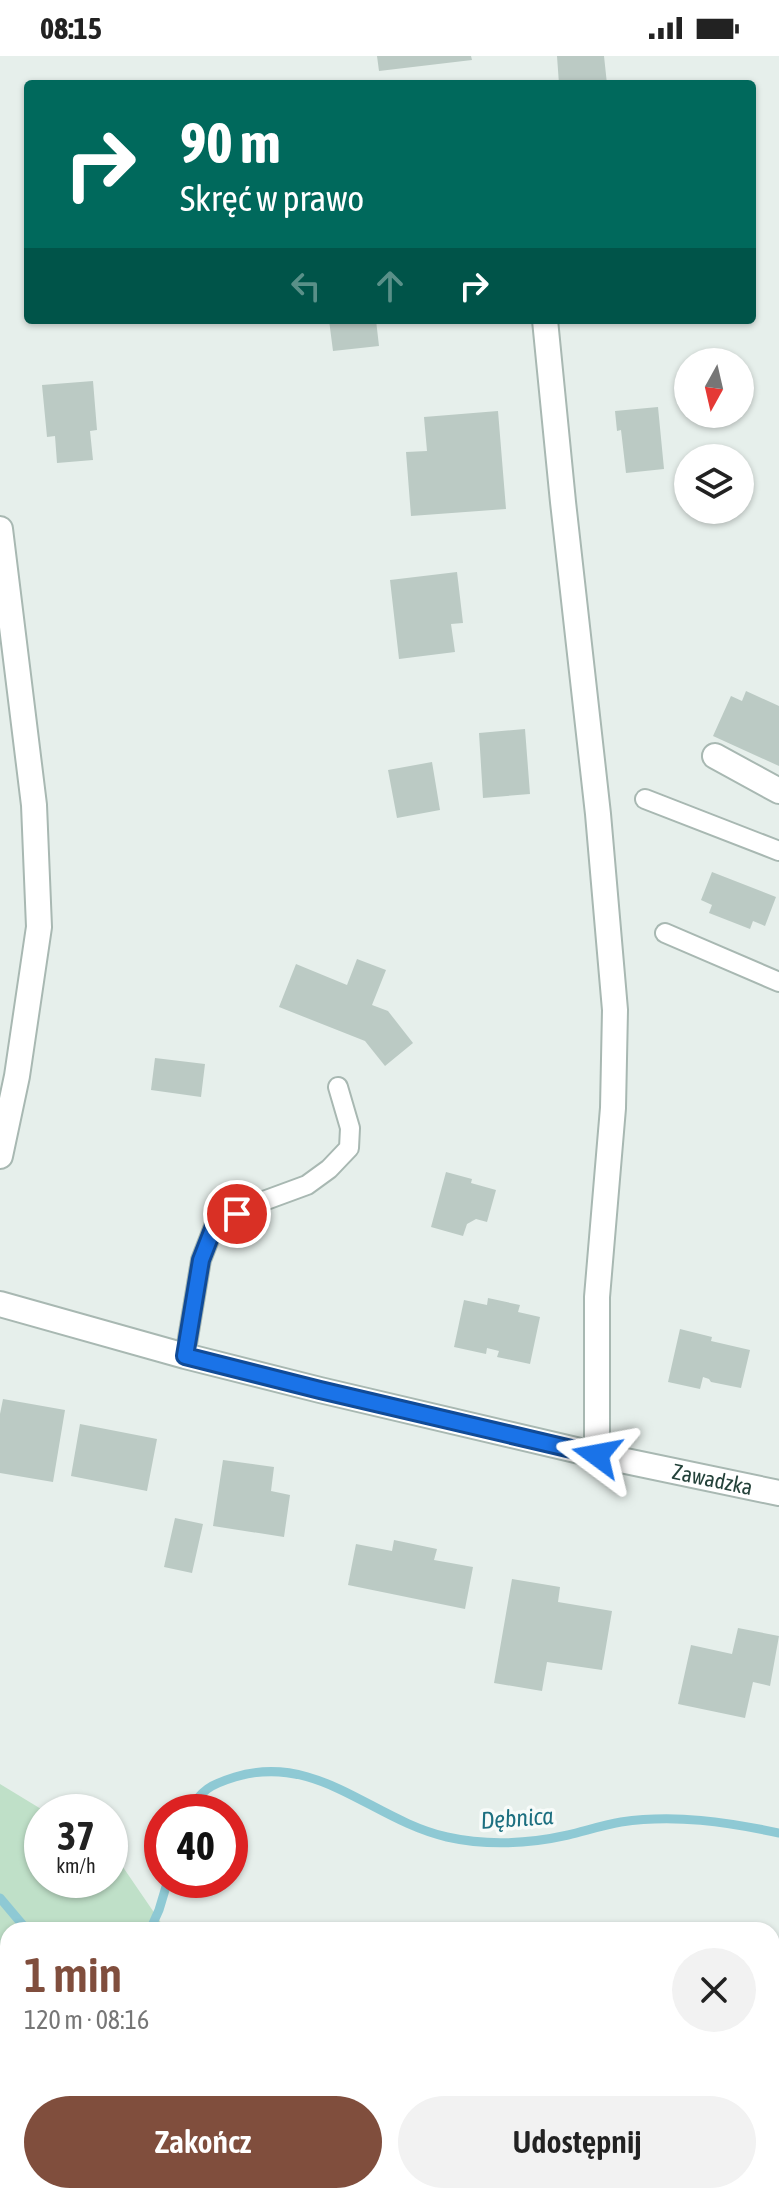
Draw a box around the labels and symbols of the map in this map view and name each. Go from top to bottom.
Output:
north arrow [674,348,754,428]
pin [203,1180,271,1248]
position arrow [555,1413,639,1497]
street label: Zawadzka [670,1458,755,1500]
speed limit sign: 40 [144,1794,248,1898]
water label: Dębnica [480,1802,554,1834]

